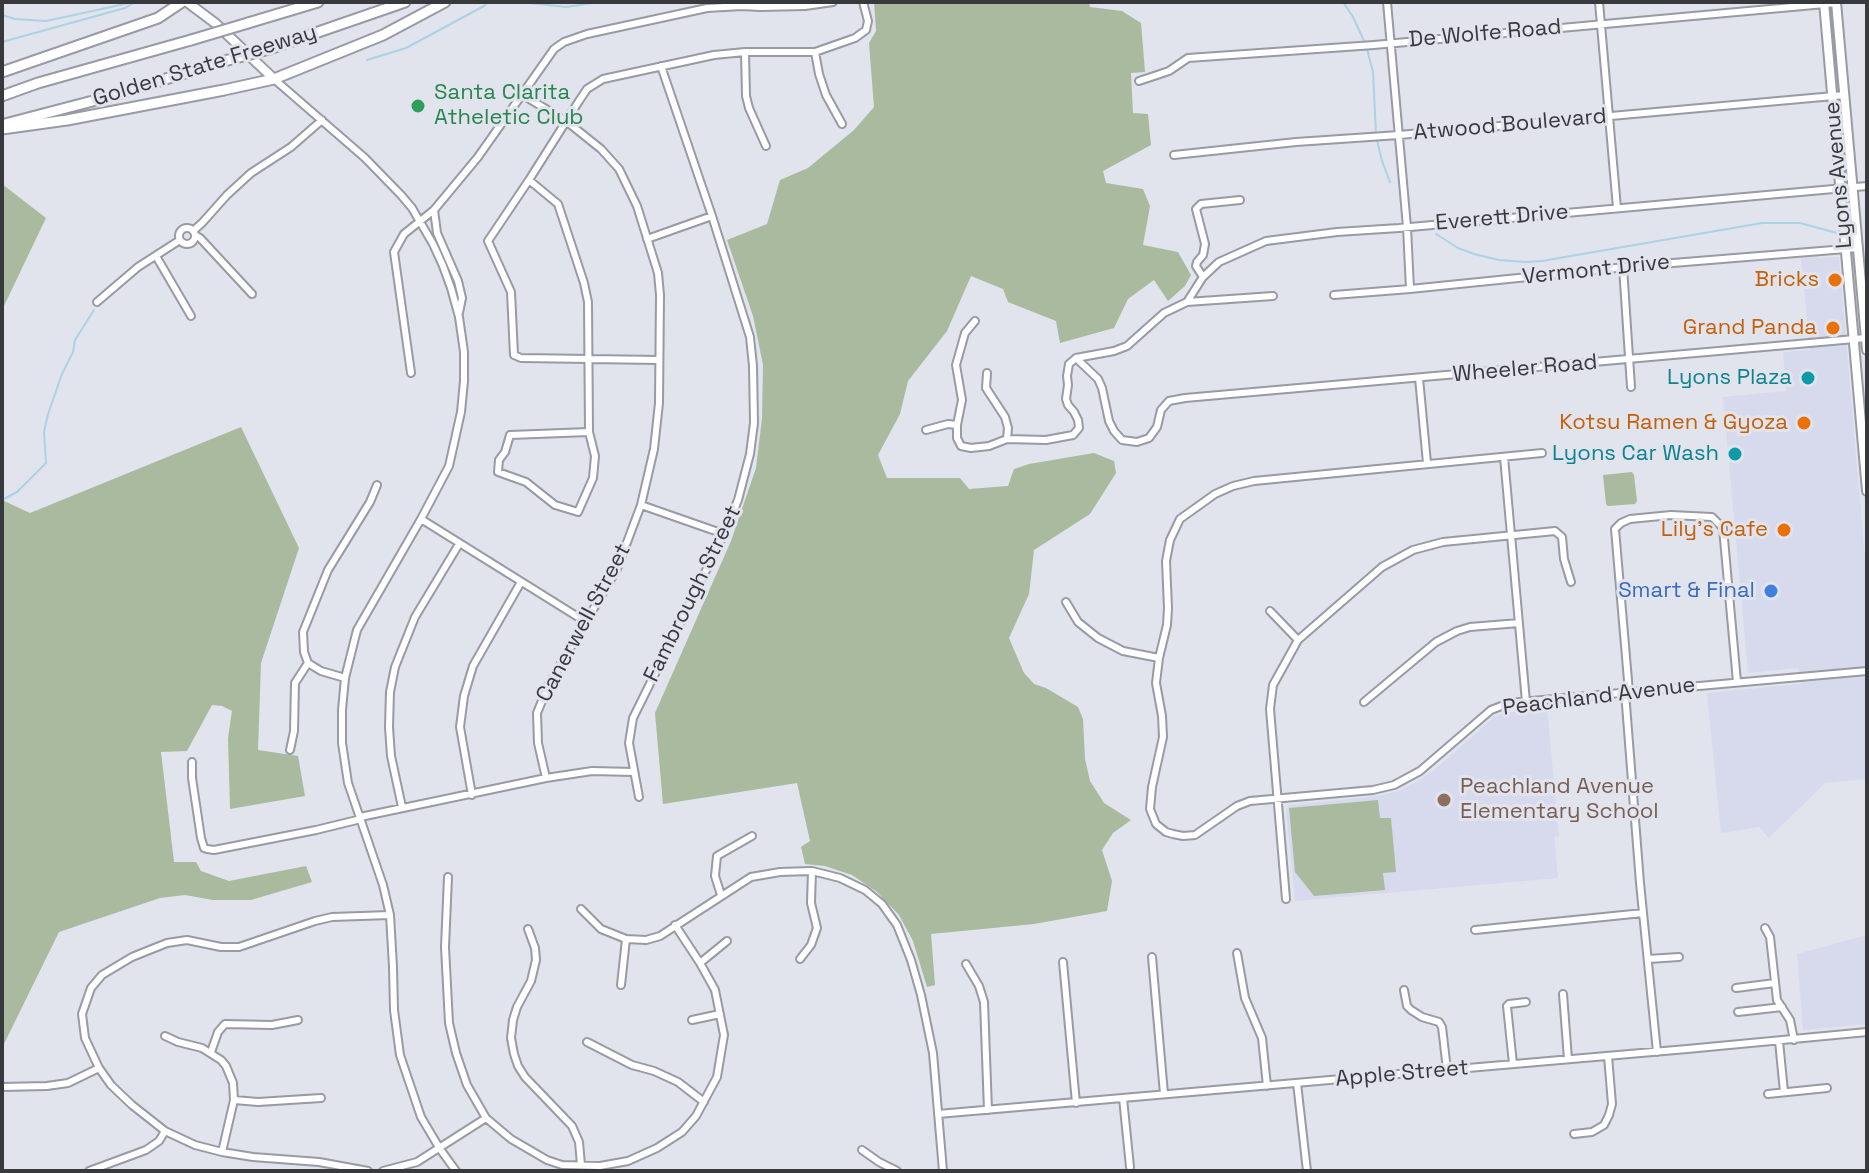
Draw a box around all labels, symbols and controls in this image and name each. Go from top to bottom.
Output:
street label: De Wolfe Road [1408,14,1562,54]
street label: Golden State Freeway [90,19,320,113]
place label: Santa Clarita Atheletic Club [434,80,584,132]
marker: Santa Clarita Atheletic Club [409,97,427,115]
street label: Lyons Avenue [1819,100,1859,250]
street label: Atwood Boulevard [1412,103,1608,147]
street label: Everett Drive [1434,199,1570,237]
street label: Vermont Drive [1521,249,1671,291]
place label: Bricks [1754,267,1819,293]
marker: Bricks [1826,271,1844,289]
place label: Grand Panda [1683,315,1817,341]
marker: Grand Panda [1824,319,1842,337]
street label: Wheeler Road [1452,350,1598,388]
place label: Lyons Plaza [1667,365,1792,391]
marker: Lyons Plaza [1799,369,1817,387]
place label: Kotsu Ramen & Gyoza [1559,410,1788,436]
marker: Kotsu Ramen & Gyoza [1795,414,1813,432]
place label: Lyons Car Wash [1552,441,1719,467]
marker: Lyons Car Wash [1726,445,1744,463]
street label: Fambrough Street [639,502,747,686]
place label: Lily's Cafe [1661,517,1768,543]
marker: Lily's Cafe [1775,521,1793,539]
street label: Canerwell Street [531,539,637,707]
place label: Smart & Final [1618,578,1755,604]
marker: Smart & Final [1762,582,1780,600]
street label: Peachland Avenue [1501,672,1697,722]
place label: Peachland Avenue Elementary School [1460,774,1659,826]
marker: Peachland Avenue Elementary School [1435,791,1453,809]
street label: Apple Street [1334,1055,1470,1093]

